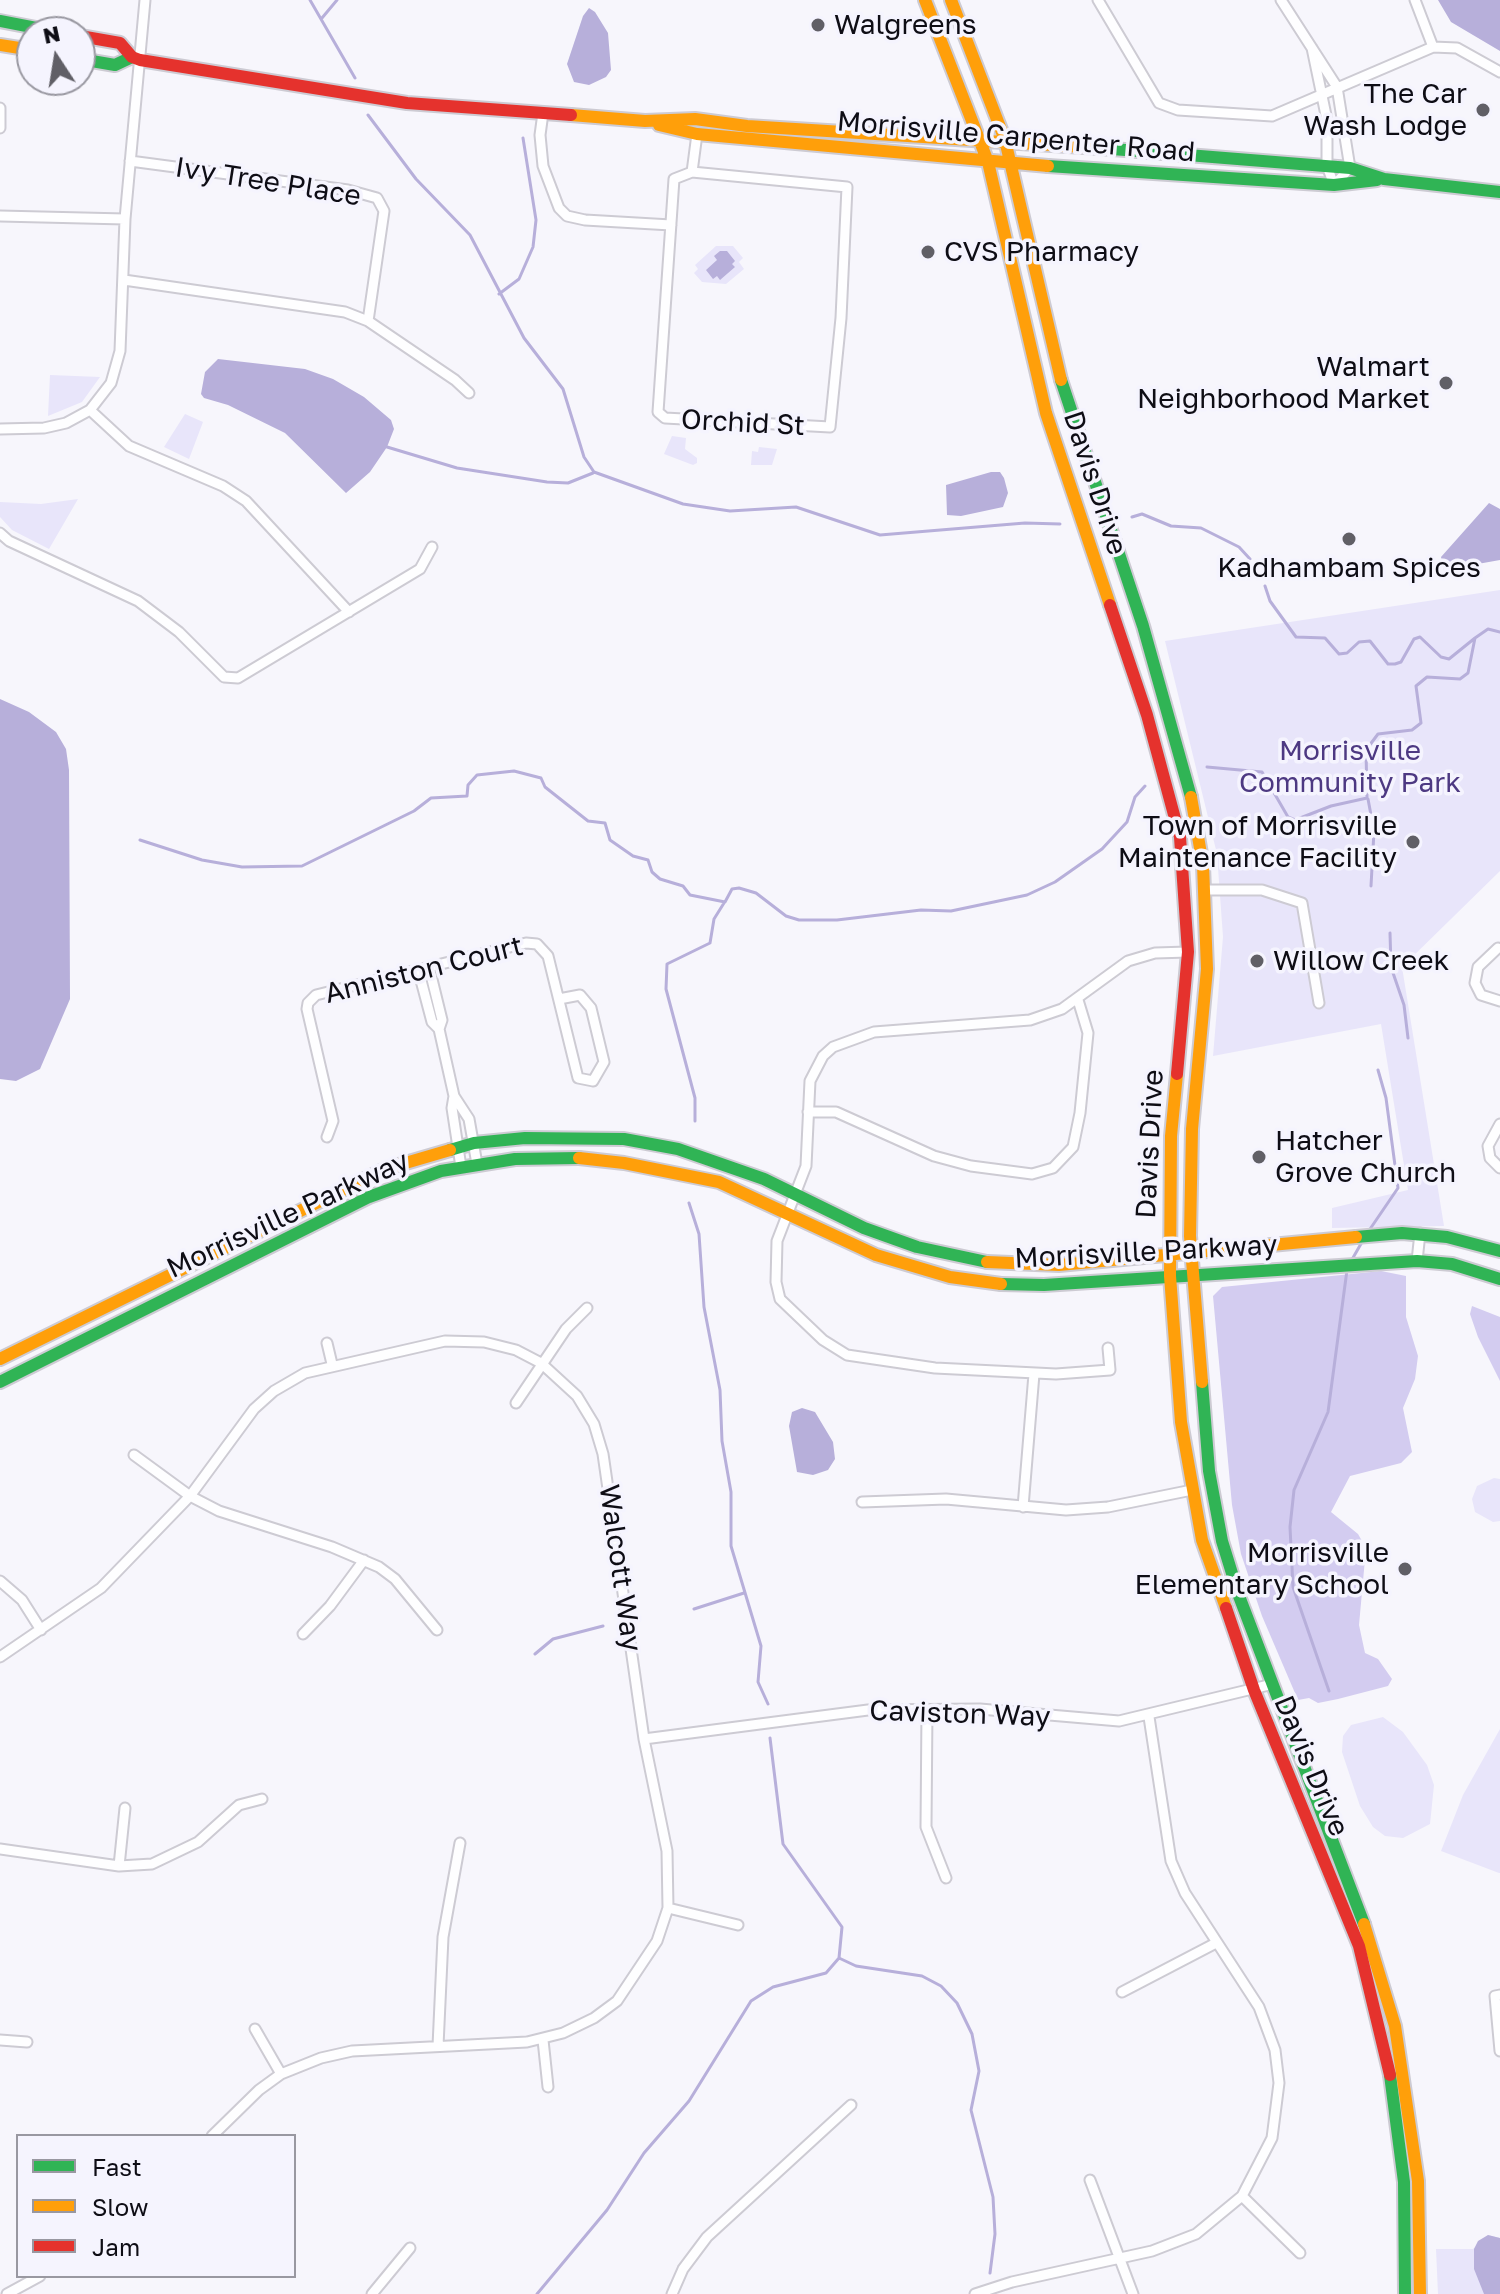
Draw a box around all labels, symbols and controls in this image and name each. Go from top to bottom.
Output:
place label: Walgreens [834,8,977,42]
north arrow [16,16,96,96]
marker: Walgreens [809,16,827,34]
text: N [40,19,62,49]
place label: The Car Wash Lodge [1303,77,1467,143]
marker: The Car Wash Lodge [1474,101,1492,119]
street label: Morrisville Carpenter Road [836,105,1196,169]
street label: Ivy Tree Place [173,151,363,213]
place label: CVS Pharmacy [944,235,1139,269]
marker: CVS Pharmacy [919,243,937,261]
place label: Walmart Neighborhood Market [1137,350,1430,416]
marker: Walmart Neighborhood Market [1437,374,1455,392]
street label: Orchid St [680,403,806,443]
street label: Davis Drive [1056,407,1134,559]
marker: Kadhambam Spices [1340,530,1358,548]
place label: Kadhambam Spices [1217,551,1481,585]
park label: Morrisville Community Park [1239,734,1461,800]
place label: Town of Morrisville Maintenance Facility [1118,809,1397,875]
marker: Town of Morrisville Maintenance Facility [1404,833,1422,851]
street label: Anniston Court [321,929,527,1011]
place label: Willow Creek [1273,944,1449,978]
marker: Willow Creek [1248,952,1266,970]
street label: Davis Drive [1129,1069,1171,1219]
place label: Hatcher Grove Church [1275,1124,1456,1190]
street label: Morrisville Parkway [162,1144,414,1286]
marker: Hatcher Grove Church [1250,1148,1268,1166]
street label: Morrisville Parkway [1014,1228,1278,1276]
street label: Walcott Way [592,1482,648,1654]
place label: Morrisville Elementary School [1135,1536,1389,1602]
marker: Morrisville Elementary School [1396,1560,1414,1578]
street label: Davis Drive [1266,1691,1356,1841]
street label: Caviston Way [869,1694,1051,1734]
legend [16,2134,296,2278]
text: Fast [92,2152,142,2181]
text: Slow [92,2192,148,2221]
text: Jam [92,2232,140,2261]

